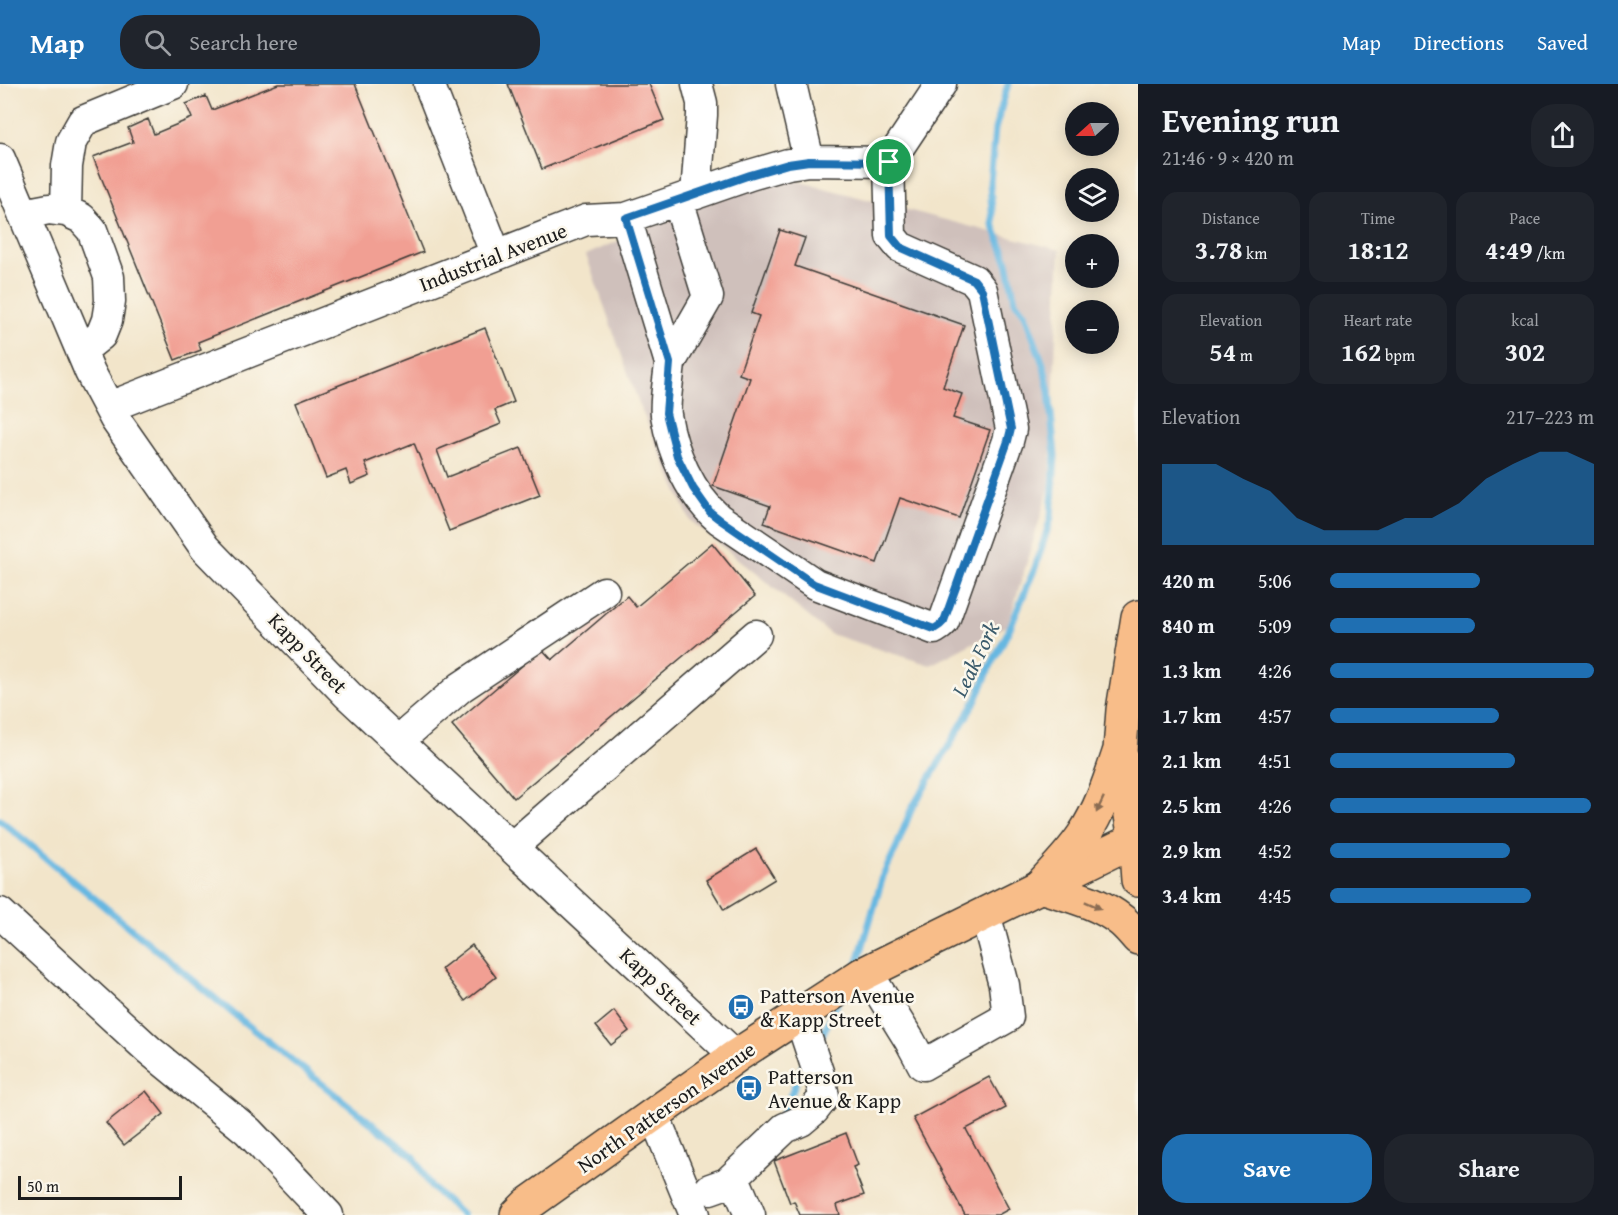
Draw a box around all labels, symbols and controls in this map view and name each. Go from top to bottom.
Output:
search box [120,15,540,69]
text: Map [30,22,84,63]
icon: search [141,26,174,59]
text: Search here [189,26,298,58]
text: Map [1342,27,1381,58]
text: Directions [1414,27,1504,58]
text: Saved [1537,27,1588,58]
text: Evening run [1162,96,1339,144]
north arrow [1065,102,1119,156]
map controls [1065,102,1119,354]
button: share [1531,104,1594,167]
pin [863,136,914,187]
text: 21:46 · 9 × 420 m [1162,143,1294,172]
icon: arrive [872,145,905,178]
button: layers [1065,168,1119,222]
text: Distance [1202,206,1260,230]
text: Time [1361,206,1395,230]
text: Pace [1510,206,1540,230]
street label: Industrial Avenue [415,215,572,299]
text: 3.78 [1195,230,1243,269]
text: 18:12 [1347,230,1409,269]
text: 4:49 [1485,230,1533,269]
button: + [1065,234,1119,288]
text: km [1243,241,1267,265]
text: /km [1533,241,1565,265]
button: − [1065,300,1119,354]
text: Elevation [1200,308,1262,332]
text: Heart rate [1344,308,1412,332]
text: kcal [1511,308,1539,332]
text: 54 [1209,332,1236,371]
text: 162 [1341,332,1381,371]
text: 302 [1505,332,1545,371]
text: m [1236,343,1253,367]
text: bpm [1381,343,1415,367]
text: Elevation [1162,402,1240,431]
text: 217–223 m [1506,402,1594,431]
text: 420 m [1162,566,1215,595]
text: 5:06 [1258,566,1292,595]
street label: Kapp Street [261,605,355,701]
text: 840 m [1162,611,1215,640]
text: 5:09 [1258,611,1292,640]
water label: Leak Fork [943,615,1007,703]
text: 1.3 km [1162,656,1221,685]
text: 4:26 [1258,656,1292,685]
text: 1.7 km [1162,701,1221,730]
text: 4:57 [1258,701,1292,730]
text: 2.1 km [1162,746,1221,775]
text: 4:51 [1258,746,1292,775]
text: 2.5 km [1162,791,1221,820]
text: 4:26 [1258,791,1292,820]
one-way arrow [1095,797,1104,814]
text: 2.9 km [1162,836,1221,865]
text: 4:52 [1258,836,1292,865]
text: 3.4 km [1162,881,1221,910]
text: 4:45 [1258,881,1292,910]
one-way arrow [1085,900,1103,910]
street label: Kapp Street [613,940,710,1033]
place label: Patterson Avenue & Kapp Street [760,980,915,1035]
bus stop icon: Patterson Avenue & Kapp Street [726,992,756,1022]
street label: North Patterson Avenue [570,1034,762,1180]
place label: Patterson Avenue & Kapp [768,1061,901,1116]
bus stop icon: Patterson Avenue & Kapp [734,1073,764,1103]
button: Save [1162,1134,1372,1203]
button: Share [1384,1134,1594,1203]
scale bar [18,1173,182,1200]
text: 50 m [27,1174,59,1198]

